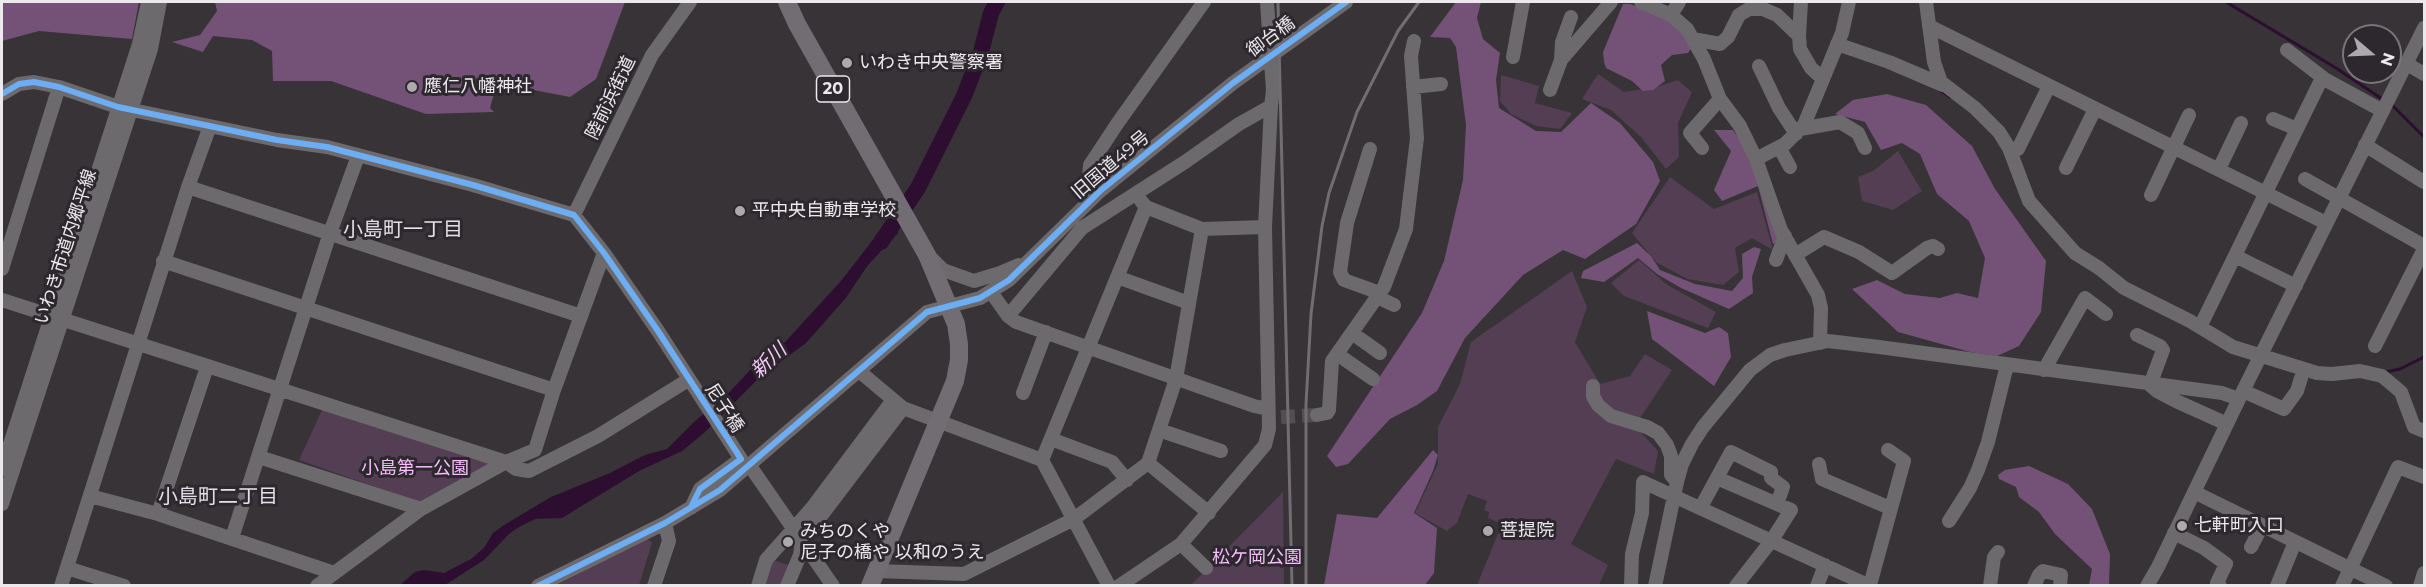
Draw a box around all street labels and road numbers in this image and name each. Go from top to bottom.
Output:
street label: 御台橋 [1243,12,1299,62]
street label: 陸前浜街道 [582,53,640,143]
road number: 20 [816,76,850,102]
street label: 旧国道49号 [1068,126,1154,204]
street label: いわき市道内郷平線 [31,167,101,327]
street label: 尼子橋 [700,379,748,437]

